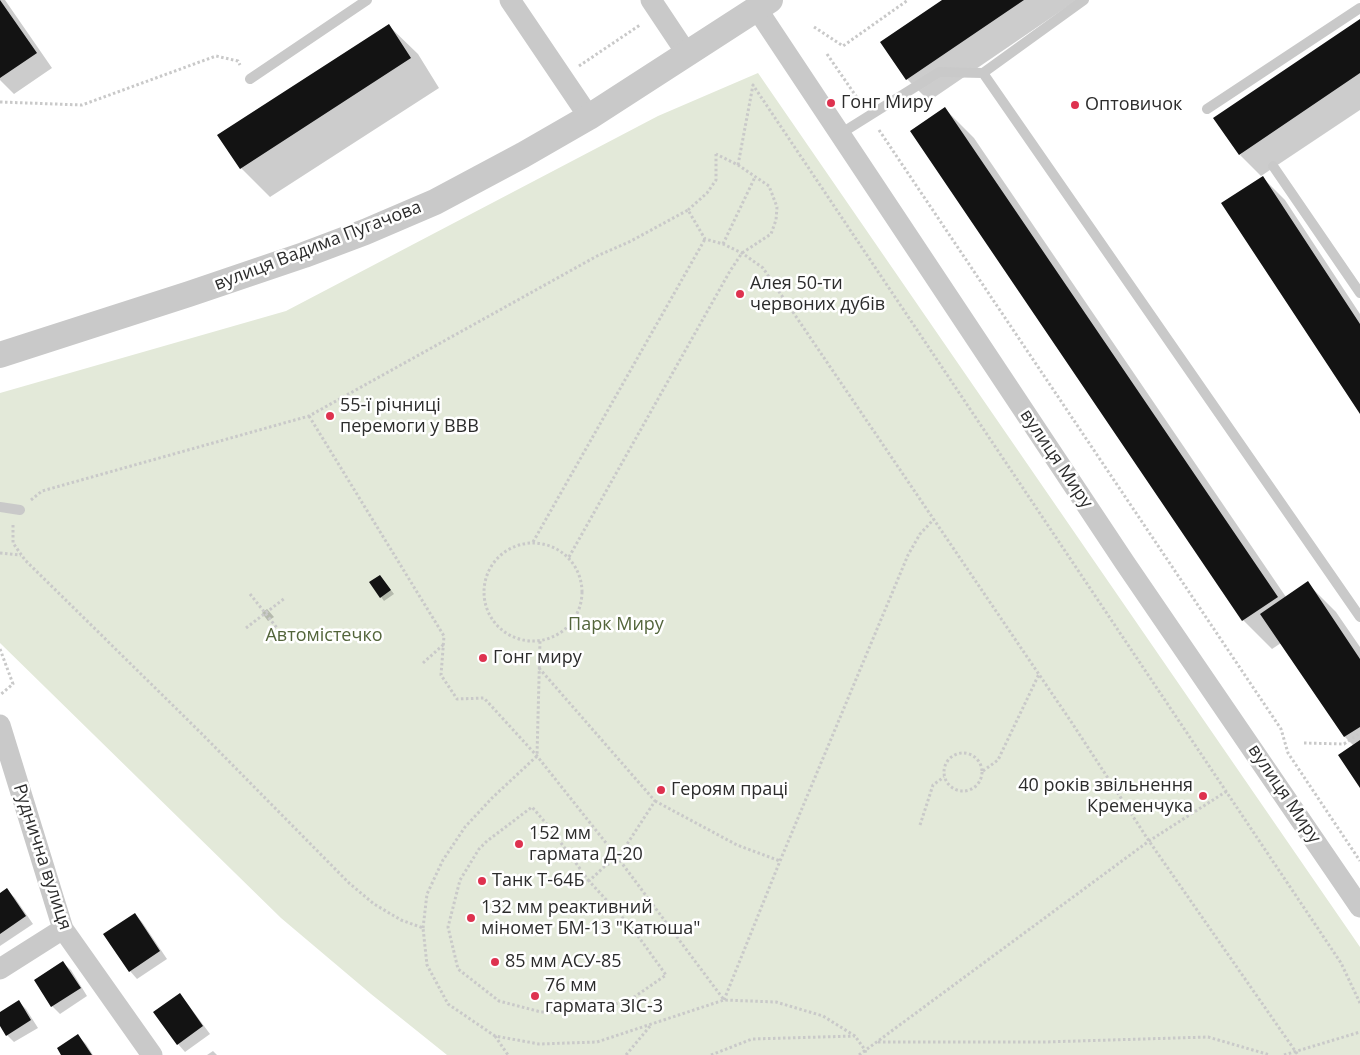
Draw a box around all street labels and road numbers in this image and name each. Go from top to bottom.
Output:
street label: вулиця Вадима Пугачова [211,196,425,296]
street label: вулиця Миру [1015,405,1097,513]
street label: вулиця Миру [1243,740,1325,848]
street label: Руднична вулиця [8,781,76,933]

